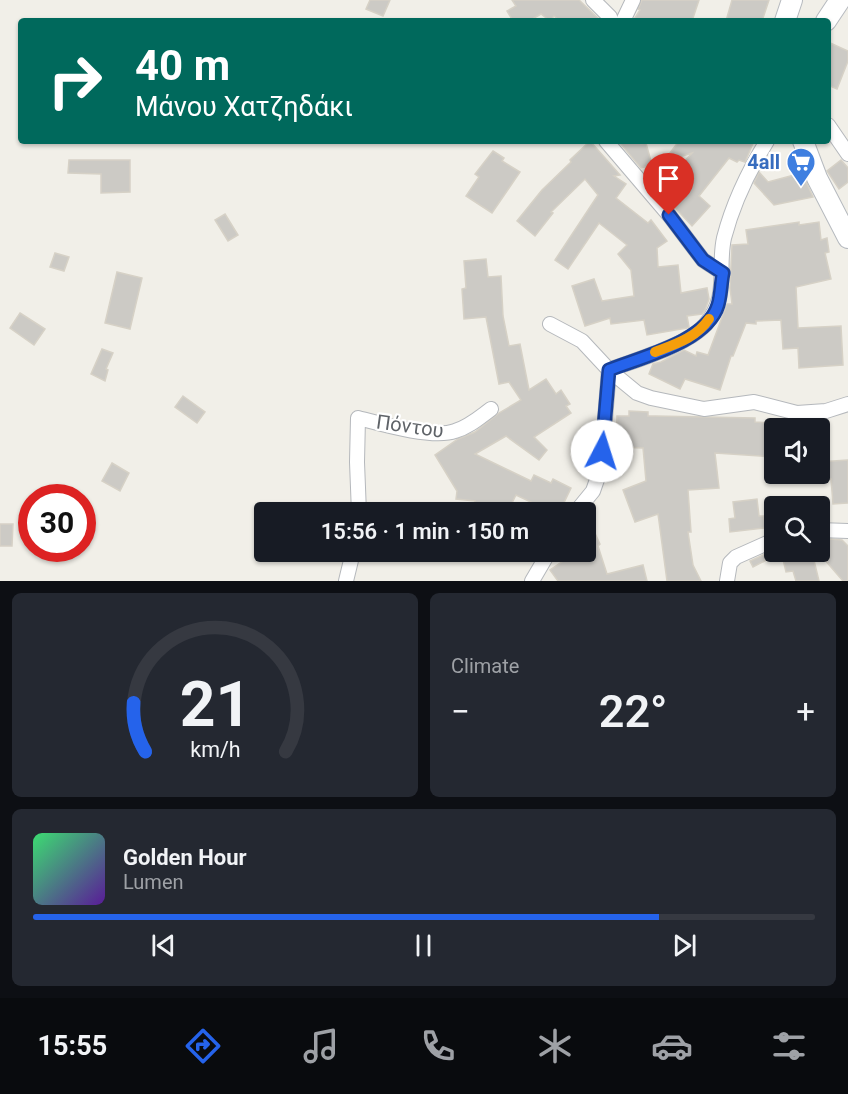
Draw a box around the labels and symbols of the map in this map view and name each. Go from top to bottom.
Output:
supermarket icon: 4all [785,146,817,188]
place label: 4all [747,150,780,174]
pin [643,153,694,215]
street label: Πόντου [375,409,445,443]
position arrow [570,419,634,483]
speed limit sign: 30 [18,484,96,562]

